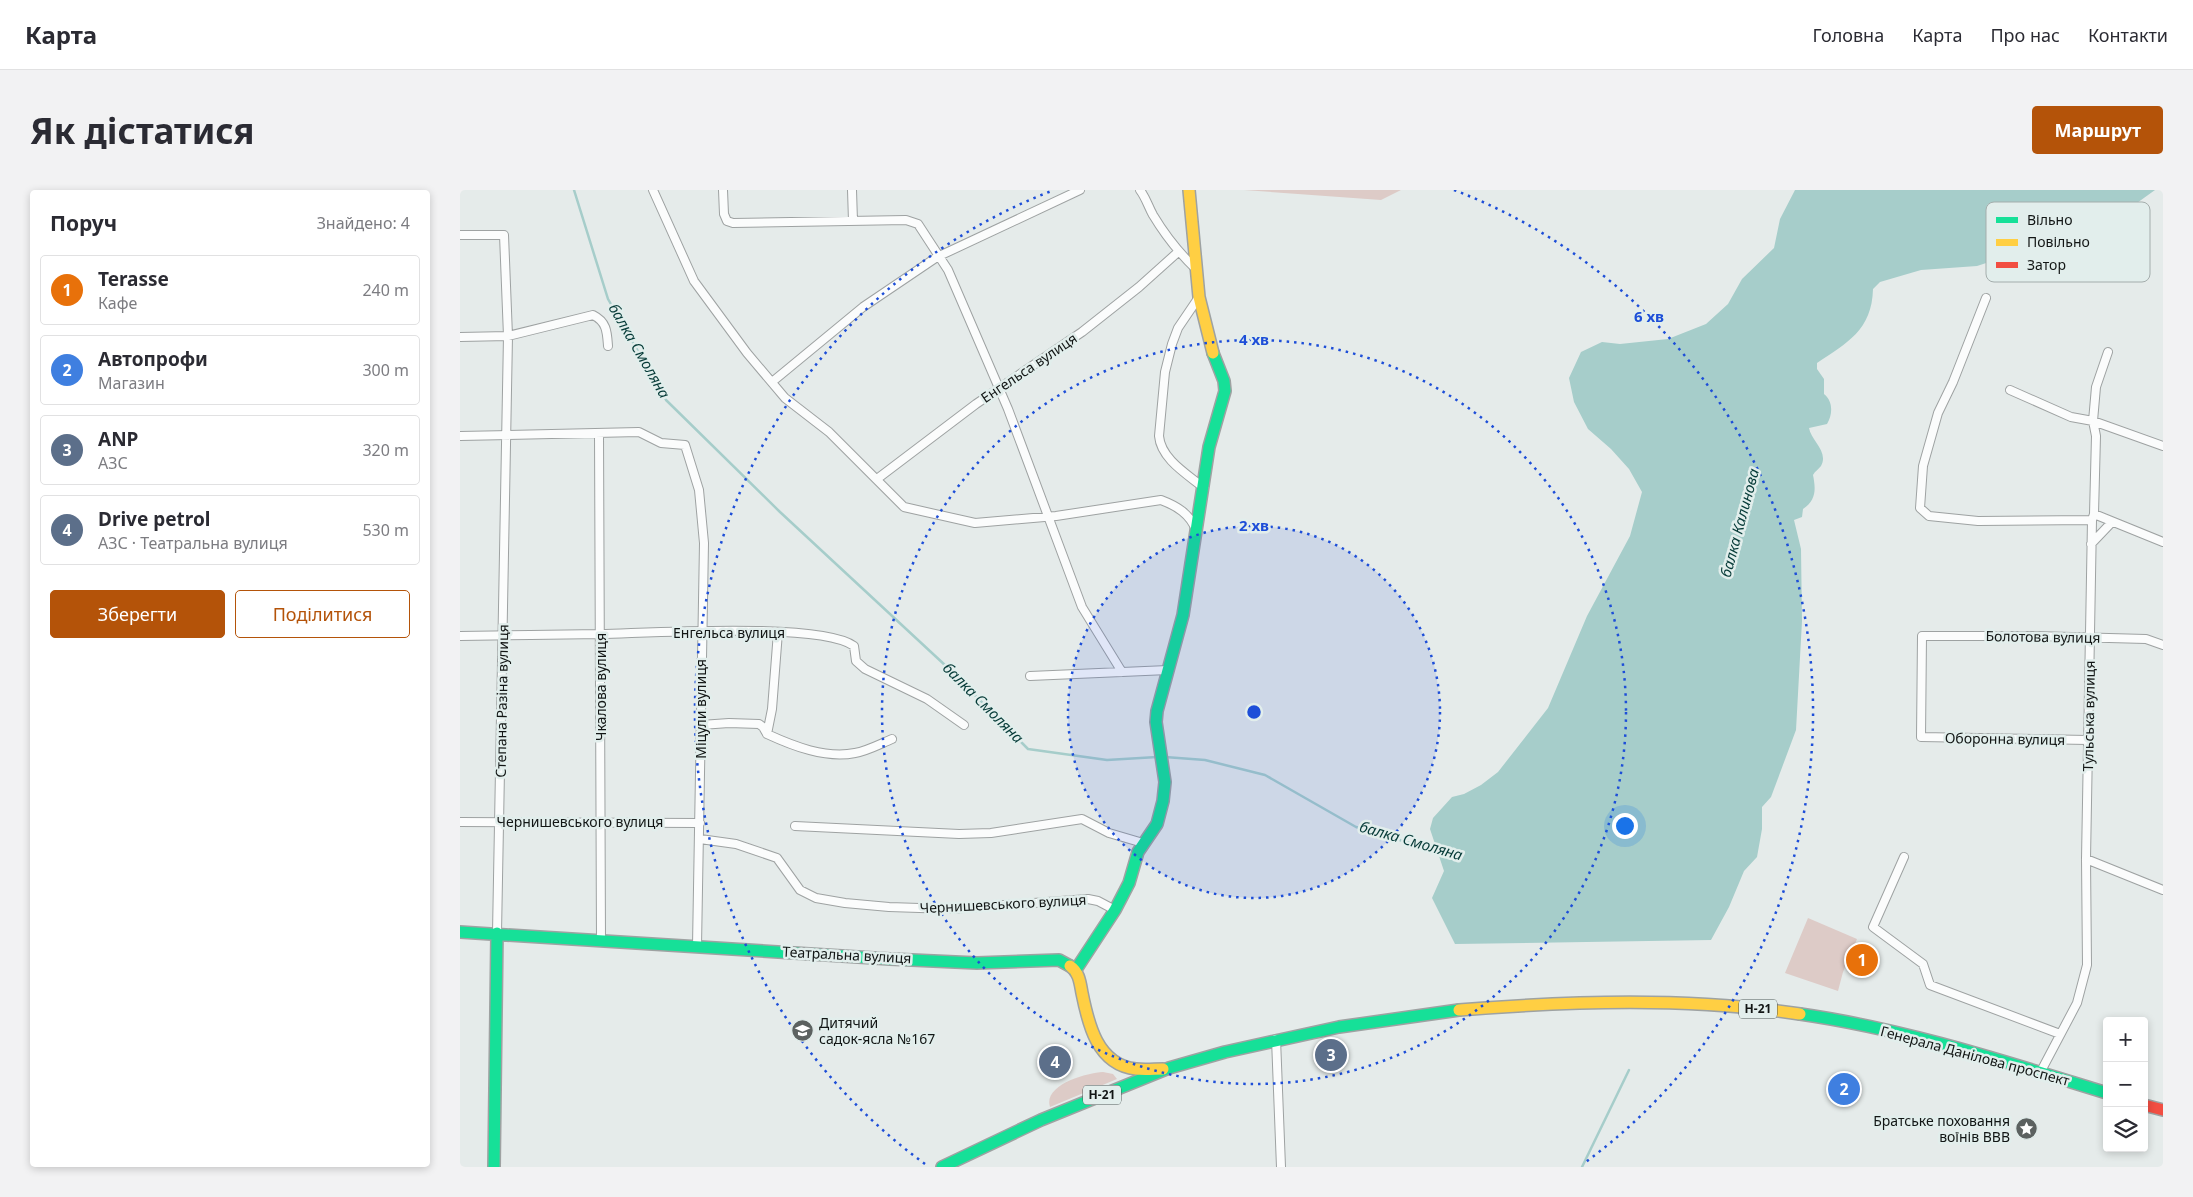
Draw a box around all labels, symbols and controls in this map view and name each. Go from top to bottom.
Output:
text: Карта [25,18,97,51]
text: Головна [1813,23,1884,47]
text: Карта [1912,23,1962,47]
text: Про нас [1990,23,2060,47]
text: Контакти [2088,23,2168,47]
button: Маршрут [2032,106,2163,154]
text: Як дістатися [30,107,255,154]
legend [1986,202,2150,282]
text: Поруч [50,209,117,237]
text: Вільно [2027,210,2072,229]
text: Знайдено: 4 [317,212,410,234]
text: Повільно [2027,232,2090,251]
text: Затор [2027,255,2066,274]
text: Terasse [98,266,169,292]
text: 1 [62,279,72,301]
text: 240 m [362,279,409,301]
text: Кафе [98,292,137,314]
water label: балка Смоляна [605,299,675,402]
text: 6 хв [1634,306,1664,326]
street label: Енгельса вулиця [977,328,1080,407]
text: 4 хв [1239,329,1269,349]
text: Автопрофи [98,346,208,372]
text: 2 [62,359,72,381]
text: 300 m [362,359,409,381]
text: Магазин [98,372,165,394]
text: ANP [98,426,138,452]
text: 3 [62,439,72,461]
text: 320 m [362,439,409,461]
text: АЗС [98,452,128,474]
water label: балка Калинова [1715,466,1763,579]
text: Drive petrol [98,506,210,532]
text: 2 хв [1239,515,1269,535]
text: 4 [62,519,72,541]
text: 530 m [362,519,409,541]
text: АЗС · Театральна вулиця [98,532,288,554]
button: Зберегти [50,590,225,638]
button: Поділитися [235,590,410,638]
street label: Енгельса вулиця [673,623,785,642]
street label: Степана Разіна вулиця [491,624,512,778]
street label: Болотова вулиця [1985,626,2101,647]
street label: Чкалова вулиця [591,633,610,741]
water label: балка Смоляна [939,658,1029,747]
street label: Міцули вулиця [691,659,710,759]
street label: Тульська вулиця [2078,661,2099,771]
centre of rings [1245,703,1263,721]
street label: Оборонна вулиця [1945,728,2065,749]
street label: Чернишевського вулиця [497,812,663,831]
your location [1612,813,1638,839]
water label: балка Смоляна [1357,816,1466,864]
street label: Чернишевського вулиця [919,890,1087,917]
pin: 1 [1846,941,1878,979]
street label: Театральна вулиця [782,942,912,967]
road number: Н-21 [1739,1000,1777,1019]
place label: Дитячий садок-ясла №167 [819,1013,935,1048]
map controls [2103,1017,2148,1152]
button: + [2103,1017,2148,1062]
school or university icon: Дитячий садок-ясла №167 [791,1019,815,1043]
street label: Генерала Данілова проспект [1879,1021,2072,1090]
pin: 3 [1315,1036,1347,1074]
pin: 4 [1039,1043,1071,1081]
button: − [2103,1062,2148,1107]
pin: 2 [1828,1070,1860,1108]
road number: Н-21 [1083,1086,1121,1104]
button: layers [2103,1107,2148,1152]
place label: Братське поховання воїнів ВВВ [1873,1111,2010,1146]
place icon: Братське поховання воїнів ВВВ [2014,1117,2038,1141]

